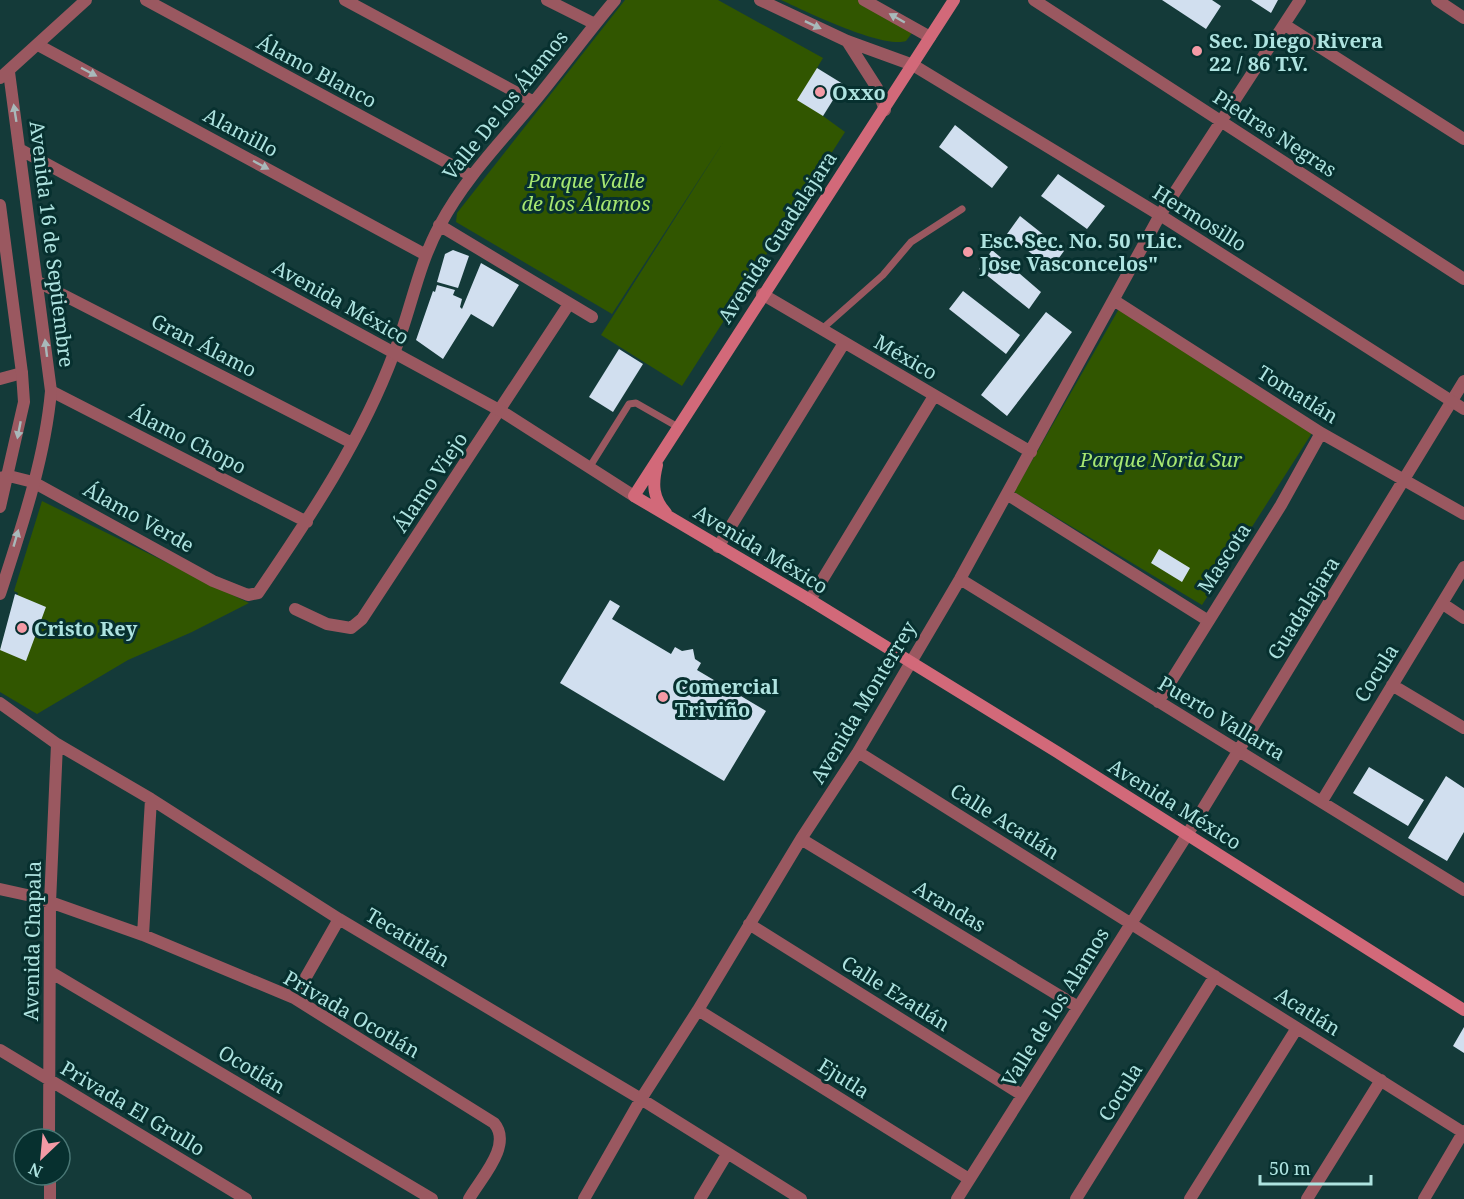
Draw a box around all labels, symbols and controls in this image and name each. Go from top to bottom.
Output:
one-way arrow [889,13,905,24]
one-way arrow [805,21,822,30]
street label: Valle De los Álamos [436,25,574,185]
place label: Sec. Diego Rivera 22 / 86 T.V. [1209,27,1383,77]
street label: Álamo Blanco [252,28,382,114]
marker: Sec. Diego Rivera 22 / 86 T.V. [1190,44,1204,58]
one-way arrow [81,67,98,77]
place label: Oxxo [832,79,886,106]
street label: Piedras Negras [1208,83,1342,183]
marker: Oxxo [813,85,827,99]
street label: Alamillo [199,101,283,163]
one-way arrow [10,103,19,122]
street label: Avenida 16 de Septiembre [23,119,81,369]
street label: Avenida Guadalajara [711,146,843,328]
one-way arrow [253,160,270,170]
park label: Parque Valle de los Álamos [521,167,651,217]
street label: Hermosillo [1148,179,1252,257]
place label: Esc. Sec. No. 50 "Lic. Jose Vasconcelos" [979,227,1183,277]
marker: Esc. Sec. No. 50 "Lic. Jose Vasconcelos" [961,245,975,259]
street label: Avenida México [268,253,414,351]
street label: Gran Álamo [147,307,261,383]
street label: México [869,328,943,386]
one-way arrow [41,338,50,357]
street label: Tomatlán [1253,359,1344,429]
street label: Álamo Chopo [125,398,251,480]
one-way arrow [14,421,23,440]
street label: Álamo Viejo [387,427,473,537]
park label: Parque Noria Sur [1079,446,1243,473]
street label: Álamo Verde [79,475,199,559]
street label: Avenida México [689,498,833,600]
street label: Mascota [1191,518,1257,598]
one-way arrow [12,529,22,547]
street label: Guadalajara [1261,551,1345,665]
place label: Cristo Rey [34,615,138,642]
street label: Avenida Monterrey [804,615,923,788]
marker: Cristo Rey [15,621,29,635]
street label: Cocula [1348,639,1404,707]
street label: Puerto Vallarta [1153,669,1291,767]
place label: Comercial Triviño [675,673,779,723]
marker: Comercial Triviño [656,690,670,704]
street label: Avenida México [1103,752,1247,856]
street label: Calle Acatlán [945,777,1065,865]
street label: Avenida Chapala [17,861,47,1021]
street label: Arandas [909,874,991,938]
street label: Tecatitlán [361,901,455,973]
street label: Valle de los Alamos [995,922,1115,1092]
street label: Calle Ezatlán [837,949,955,1037]
street label: Privada Ocotlán [279,964,425,1064]
street label: Acatlán [1270,980,1346,1042]
street label: Ocotlán [213,1038,291,1100]
street label: Ejutla [813,1052,875,1104]
street label: Privada El Grullo [56,1054,210,1162]
street label: Cocula [1092,1058,1148,1126]
north arrow [12,1127,72,1187]
scale bar [1260,1148,1371,1186]
text: 50 m [1269,1156,1311,1180]
text: N [25,1158,46,1183]

